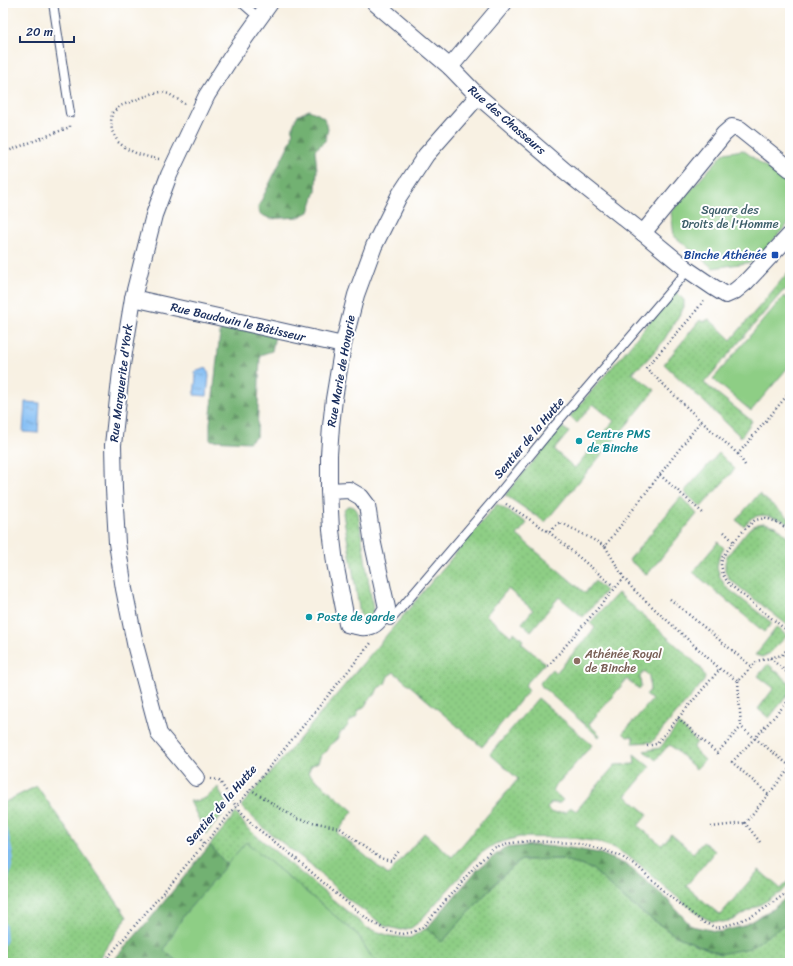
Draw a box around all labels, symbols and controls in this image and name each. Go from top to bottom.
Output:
scale bar [20,18,74,44]
text: 20 m [26,21,53,43]
street label: Rue des Chasseurs [463,80,551,161]
park label: Square des Droits de l'Homme [681,199,779,235]
place label: Binche Athénée [684,244,767,266]
marker: Binche Athénée [770,250,780,260]
street label: Rue Baudouin le Bâtisseur [168,296,309,348]
street label: Rue Marie de Hongrie [320,313,362,429]
street label: Rue Marguerite d'York [103,322,139,443]
street label: Sentier de la Hutte [488,392,570,484]
place label: Centre PMS de Binche [587,423,651,459]
marker: Centre PMS de Binche [574,436,584,446]
place label: Poste de garde [317,606,395,628]
marker: Poste de garde [304,612,314,622]
place label: Athénée Royal de Binche [584,643,662,679]
marker: Athénée Royal de Binche [572,656,582,666]
street label: Sentier de la Hutte [179,759,263,851]

